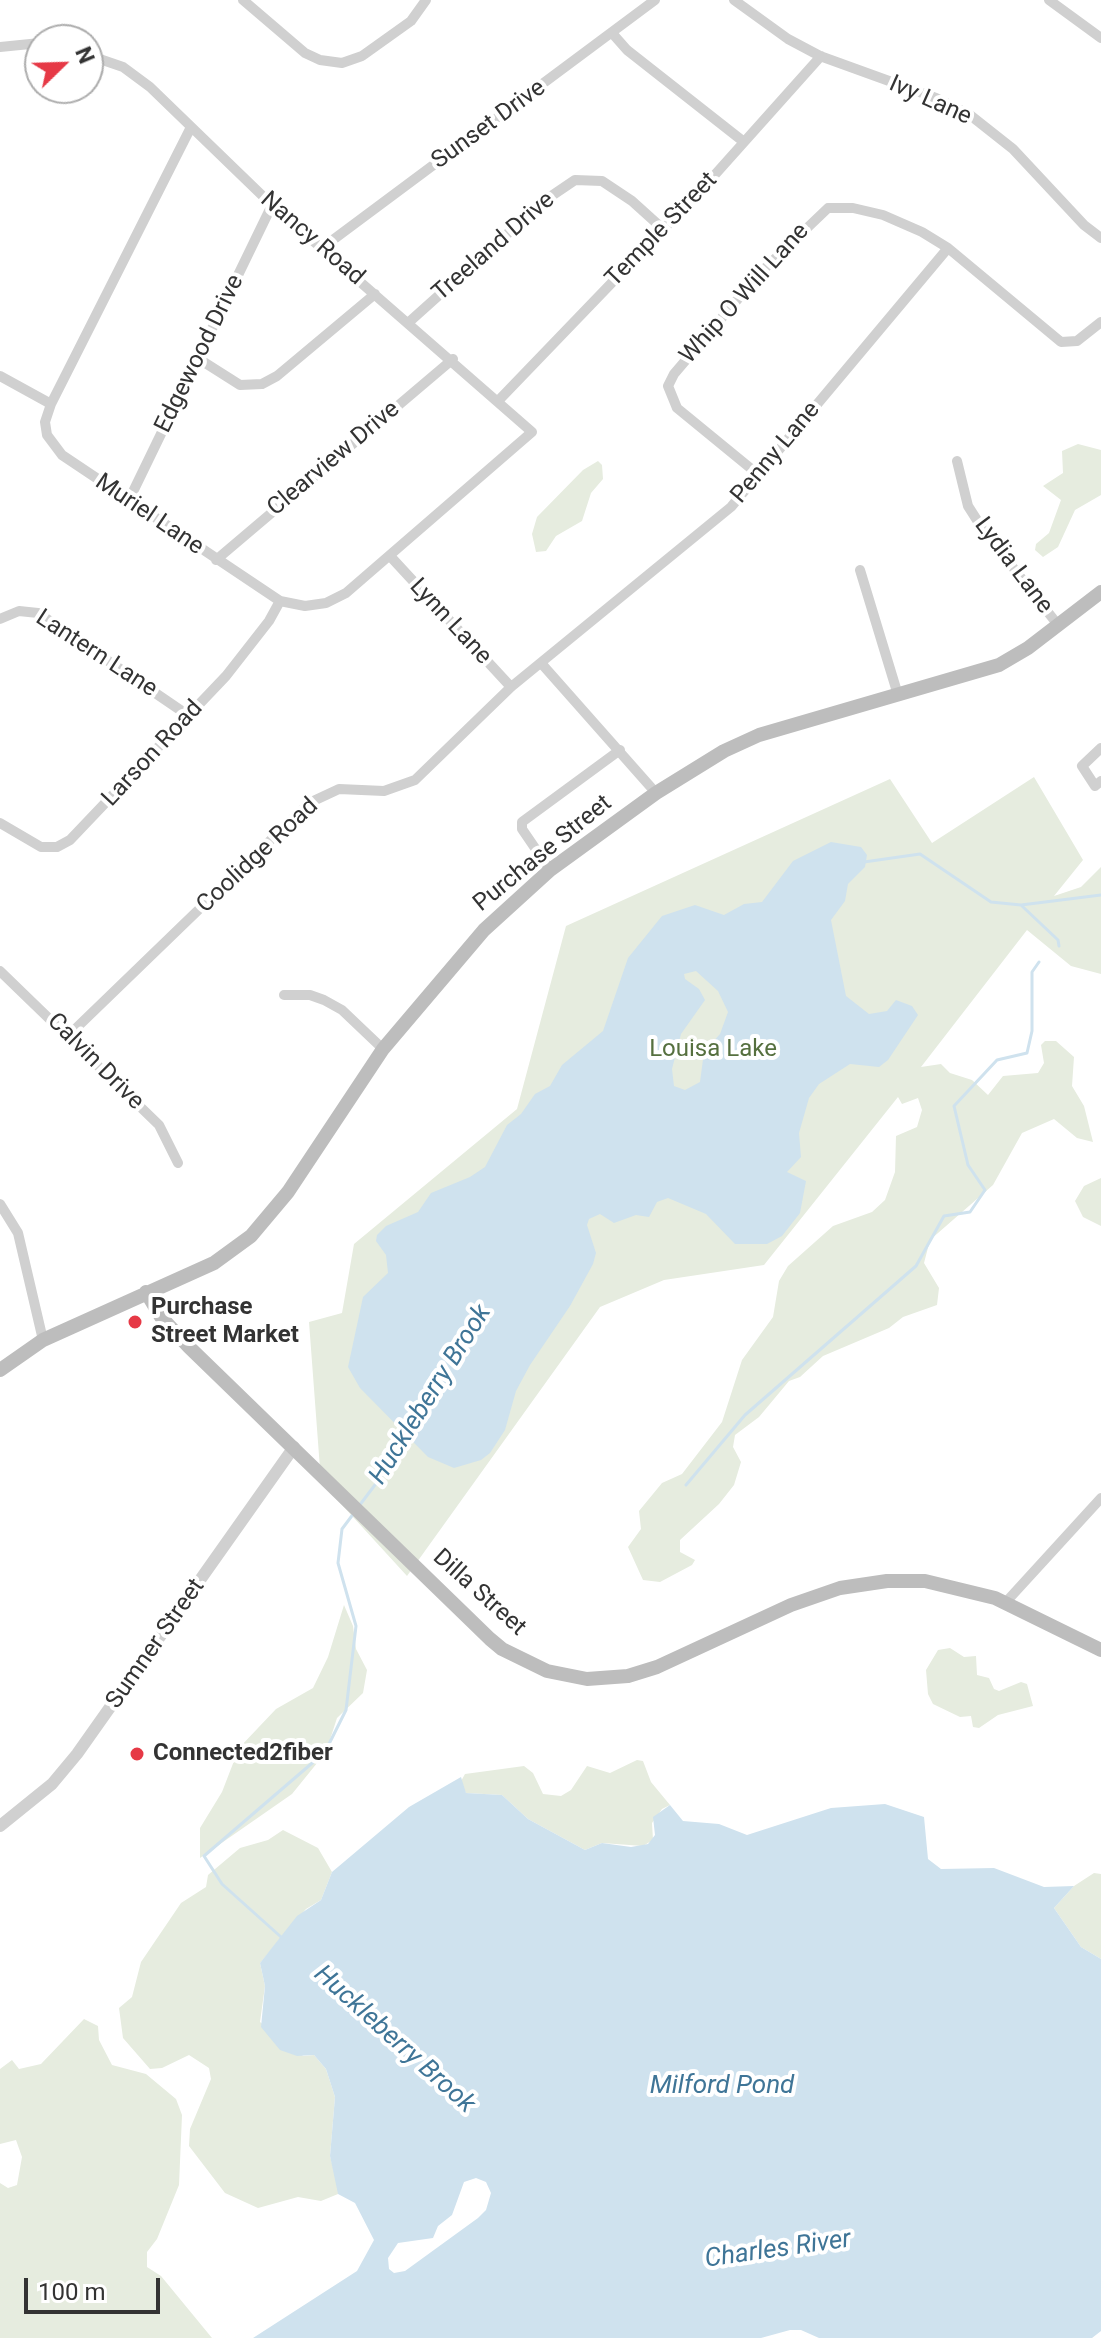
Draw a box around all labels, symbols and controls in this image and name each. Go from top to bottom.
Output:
north arrow [24,24,104,104]
text: N [70,43,99,67]
street label: Ivy Lane [884,70,976,132]
street label: Sunset Drive [427,74,551,176]
street label: Temple Street [600,167,724,293]
street label: Nancy Road [254,186,370,292]
street label: Treeland Drive [427,186,561,308]
street label: Whip O Will Lane [674,218,816,370]
street label: Edgewood Drive [149,270,251,438]
street label: Clearview Drive [262,395,406,523]
street label: Penny Lane [725,396,827,510]
street label: Muriel Lane [89,468,209,562]
street label: Lydia Lane [968,512,1058,620]
street label: Lynn Lane [403,573,497,671]
street label: Lantern Lane [30,604,162,704]
street label: Larson Road [97,695,209,813]
street label: Purchase Street [468,789,618,919]
street label: Coolidge Road [191,792,325,920]
street label: Calvin Drive [41,1008,149,1116]
park label: Louisa Lake [649,1036,777,1064]
place label: Purchase Street Market [151,1294,299,1350]
water label: Huckleberry Brook [363,1299,499,1491]
marker: Purchase Street Market [126,1313,144,1331]
street label: Dilla Street [426,1544,532,1642]
street label: Sumner Street [101,1574,211,1714]
place label: Connected2fiber [153,1740,333,1768]
marker: Connected2fiber [128,1745,146,1763]
water label: Huckleberry Brook [307,1959,481,2121]
water label: Milford Pond [650,2070,794,2102]
water label: Charles River [703,2224,853,2276]
scale bar [28,2262,164,2312]
text: 100 m [38,2278,105,2306]

